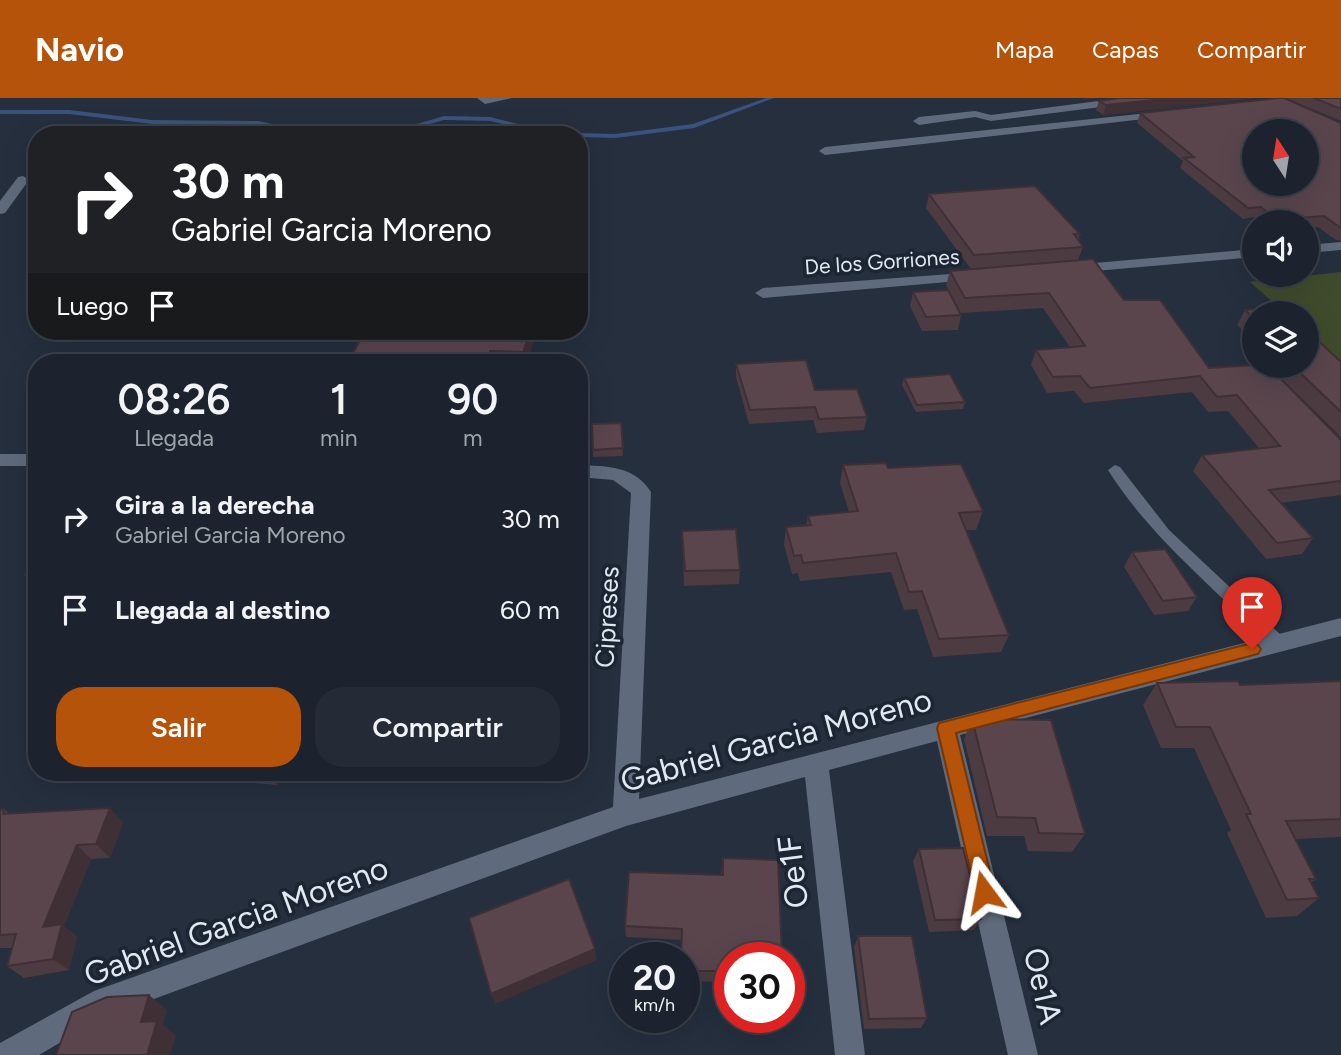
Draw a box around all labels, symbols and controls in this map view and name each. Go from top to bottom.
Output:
text: Navio [35,30,124,69]
text: Mapa [995,35,1054,64]
text: Capas [1092,35,1159,64]
text: Compartir [1197,35,1306,64]
north arrow [1242,119,1320,196]
map controls [1242,119,1319,378]
text: 30 m [171,151,284,210]
icon: right [56,154,147,245]
button: sound [1242,210,1319,287]
text: Gabriel Garcia Moreno [171,211,492,249]
street label: De los Gorriones [804,244,960,279]
icon: arrive [143,287,181,325]
text: Luego [56,290,129,322]
button: layers [1242,301,1319,378]
text: 08:26 [118,374,230,425]
text: 1 [330,374,348,425]
text: 90 [447,374,498,425]
text: Llegada [134,424,214,452]
text: min [320,424,358,452]
text: m [463,424,483,452]
text: Gira a la derecha [115,489,315,521]
icon: right [56,500,94,538]
text: 30 m [501,503,560,535]
text: Gabriel Garcia Moreno [115,521,346,549]
street label: Cipreses [588,565,626,669]
pin [1222,577,1282,649]
icon: arrive [1233,588,1271,626]
icon: arrive [56,591,94,629]
text: Llegada al destino [115,594,330,626]
text: 60 m [500,594,560,626]
street label: Gabriel Garcia Moreno [616,680,936,800]
button: Salir [56,687,301,767]
button: Compartir [315,687,560,767]
street label: Oe1F [770,834,816,910]
street label: Gabriel Garcia Moreno [79,848,393,994]
position arrow [947,855,1021,929]
speed limit sign: 30 [714,942,805,1033]
street label: Oe1A [1016,944,1070,1028]
text: 20 [633,957,676,999]
text: km/h [634,994,675,1016]

